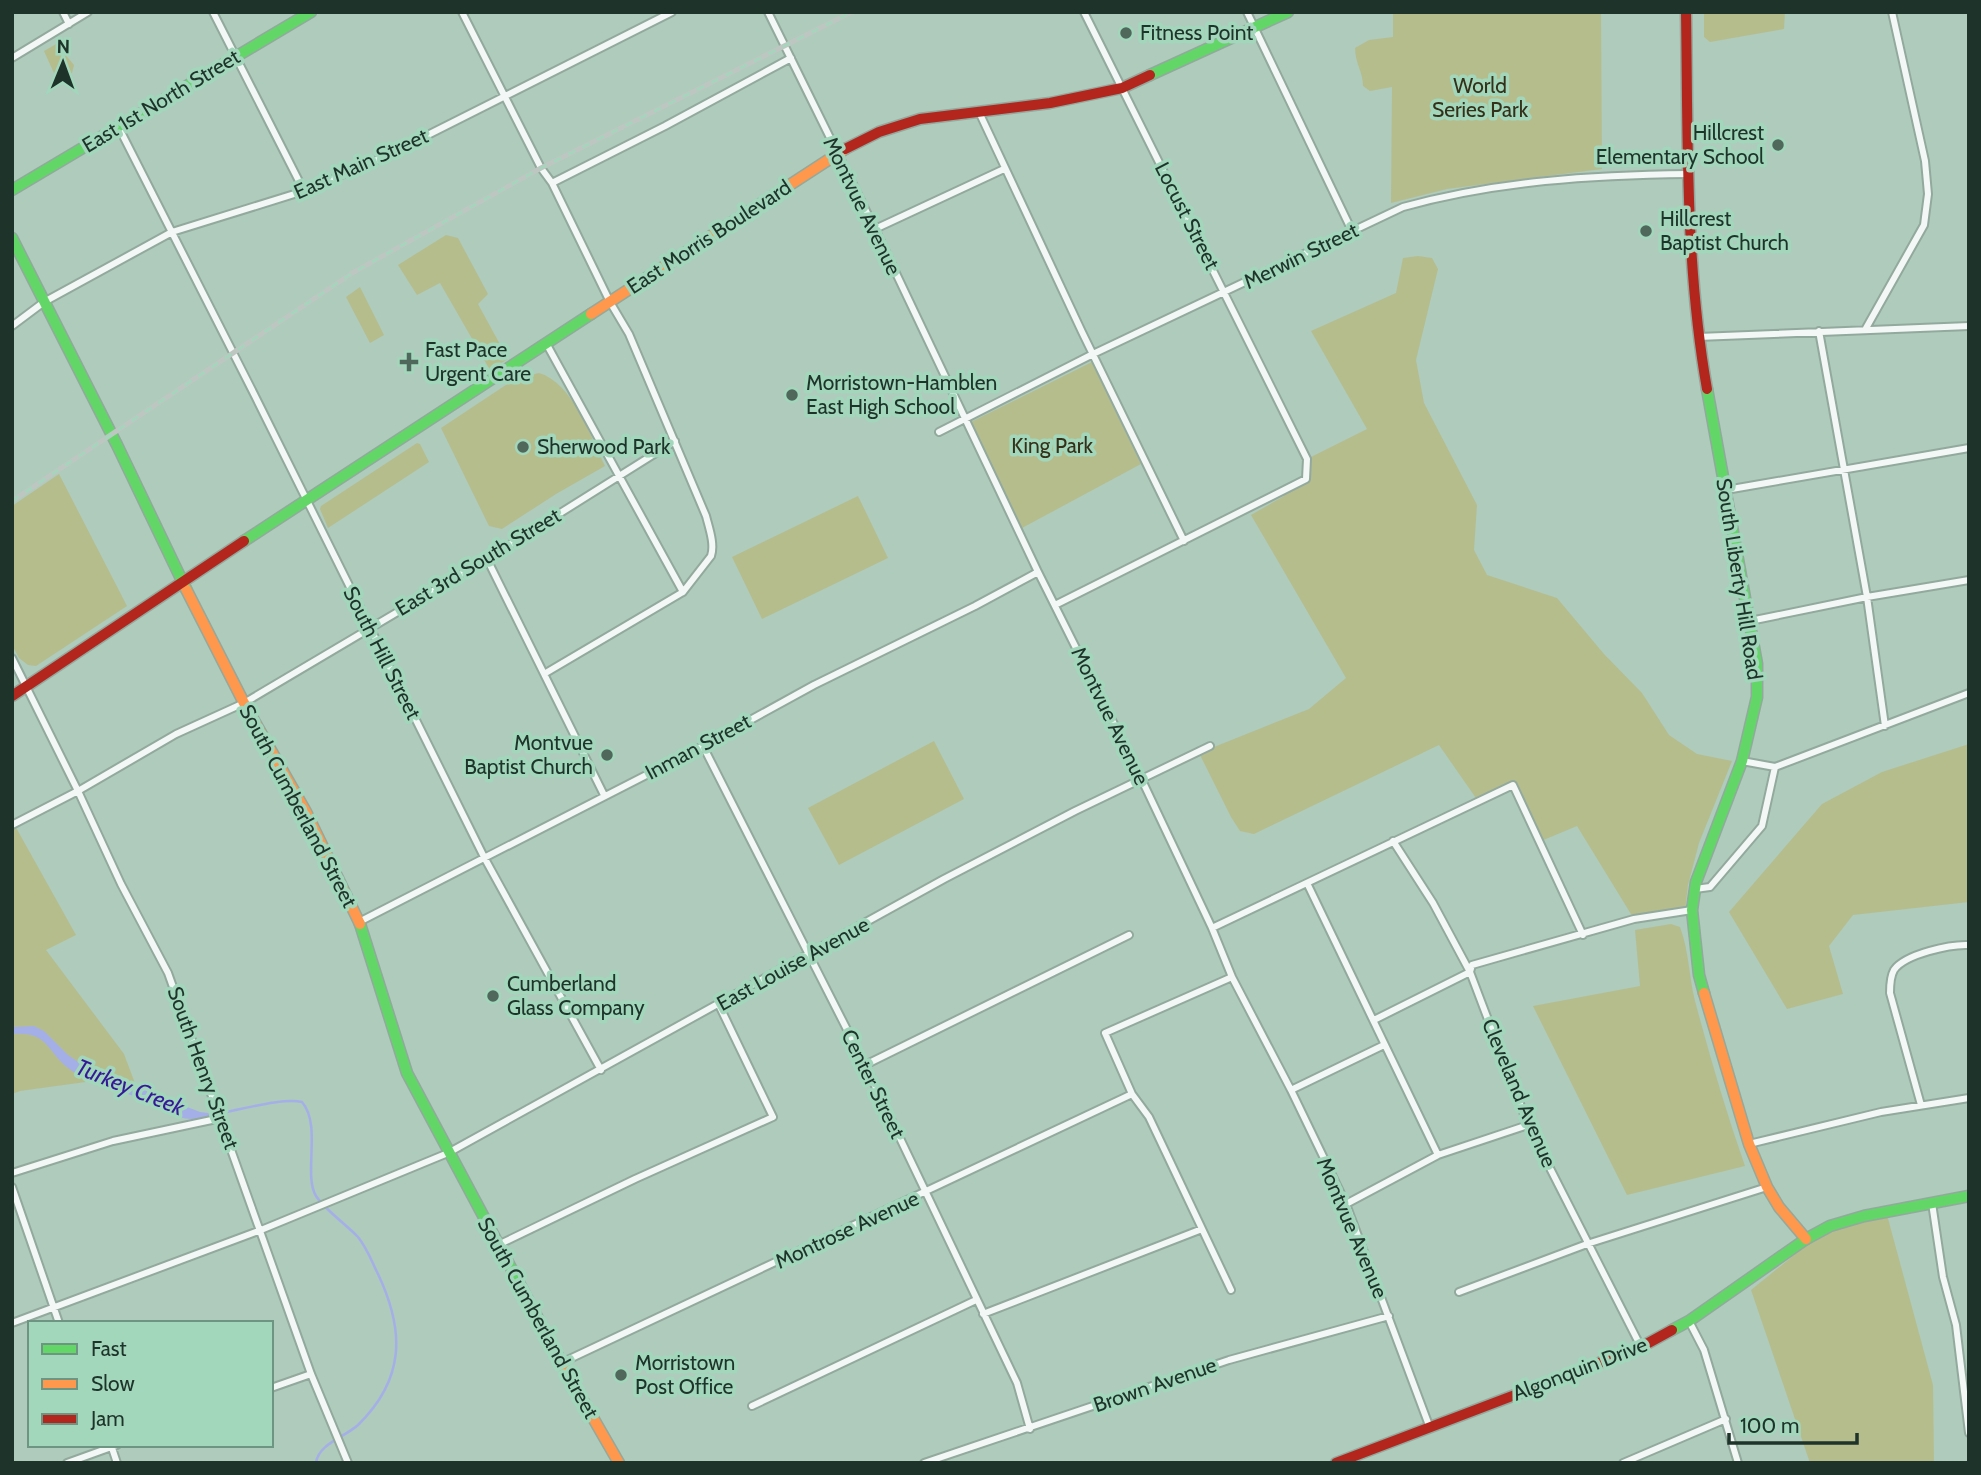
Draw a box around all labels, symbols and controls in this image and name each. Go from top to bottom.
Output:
place label: Fitness Point [1140,20,1253,45]
marker: Fitness Point [1118,25,1134,41]
north arrow [28,28,98,98]
text: N [56,35,70,58]
street label: East 1st North Street [77,44,244,157]
park label: World Series Park [1432,73,1529,122]
place label: Hillcrest Elementary School [1596,120,1764,169]
street label: East Main Street [290,123,432,204]
street label: Montvue Avenue [818,133,907,279]
marker: Hillcrest Elementary School [1770,137,1786,153]
street label: Locust Street [1150,158,1225,274]
street label: East Morris Boulevard [622,174,795,299]
place label: Hillcrest Baptist Church [1660,206,1789,255]
street label: Merwin Street [1239,217,1362,294]
marker: Hillcrest Baptist Church [1638,223,1654,239]
place label: Fast Pace Urgent Care [425,337,531,386]
marker: Fast Pace Urgent Care [399,352,419,372]
place label: Morristown-Hamblen East High School [806,370,997,419]
marker: Morristown-Hamblen East High School [784,387,800,403]
park label: King Park [1011,433,1093,458]
place label: Sherwood Park [537,434,671,459]
marker: Sherwood Park [515,439,531,455]
street label: South Liberty Hill Road [1711,476,1768,681]
street label: East 3rd South Street [391,502,565,621]
street label: South Hill Street [338,582,427,723]
street label: Montvue Avenue [1066,643,1155,789]
street label: South Cumberland Street [234,700,363,912]
street label: Inman Street [641,708,755,785]
place label: Montvue Baptist Church [464,730,593,779]
marker: Montvue Baptist Church [599,747,615,763]
street label: East Louise Avenue [712,911,873,1016]
place label: Cumberland Glass Company [507,971,645,1020]
street label: South Henry Street [162,983,244,1152]
marker: Cumberland Glass Company [485,988,501,1004]
street label: Cleveland Avenue [1477,1015,1562,1171]
street label: Center Street [836,1025,911,1142]
water label: Turkey Creek [72,1053,189,1122]
street label: Montvue Avenue [1312,1154,1393,1302]
street label: Montrose Avenue [771,1185,923,1274]
street label: South Cumberland Street [473,1213,604,1423]
legend [28,1321,273,1447]
street label: Algonquin Drive [1509,1331,1651,1406]
text: Fast [91,1336,127,1361]
place label: Morristown Post Office [635,1350,735,1399]
street label: Brown Avenue [1090,1352,1220,1417]
marker: Morristown Post Office [613,1367,629,1383]
text: Slow [91,1371,135,1396]
scale bar [1729,1402,1857,1446]
text: Jam [90,1406,125,1431]
text: 100 m [1740,1413,1799,1438]

